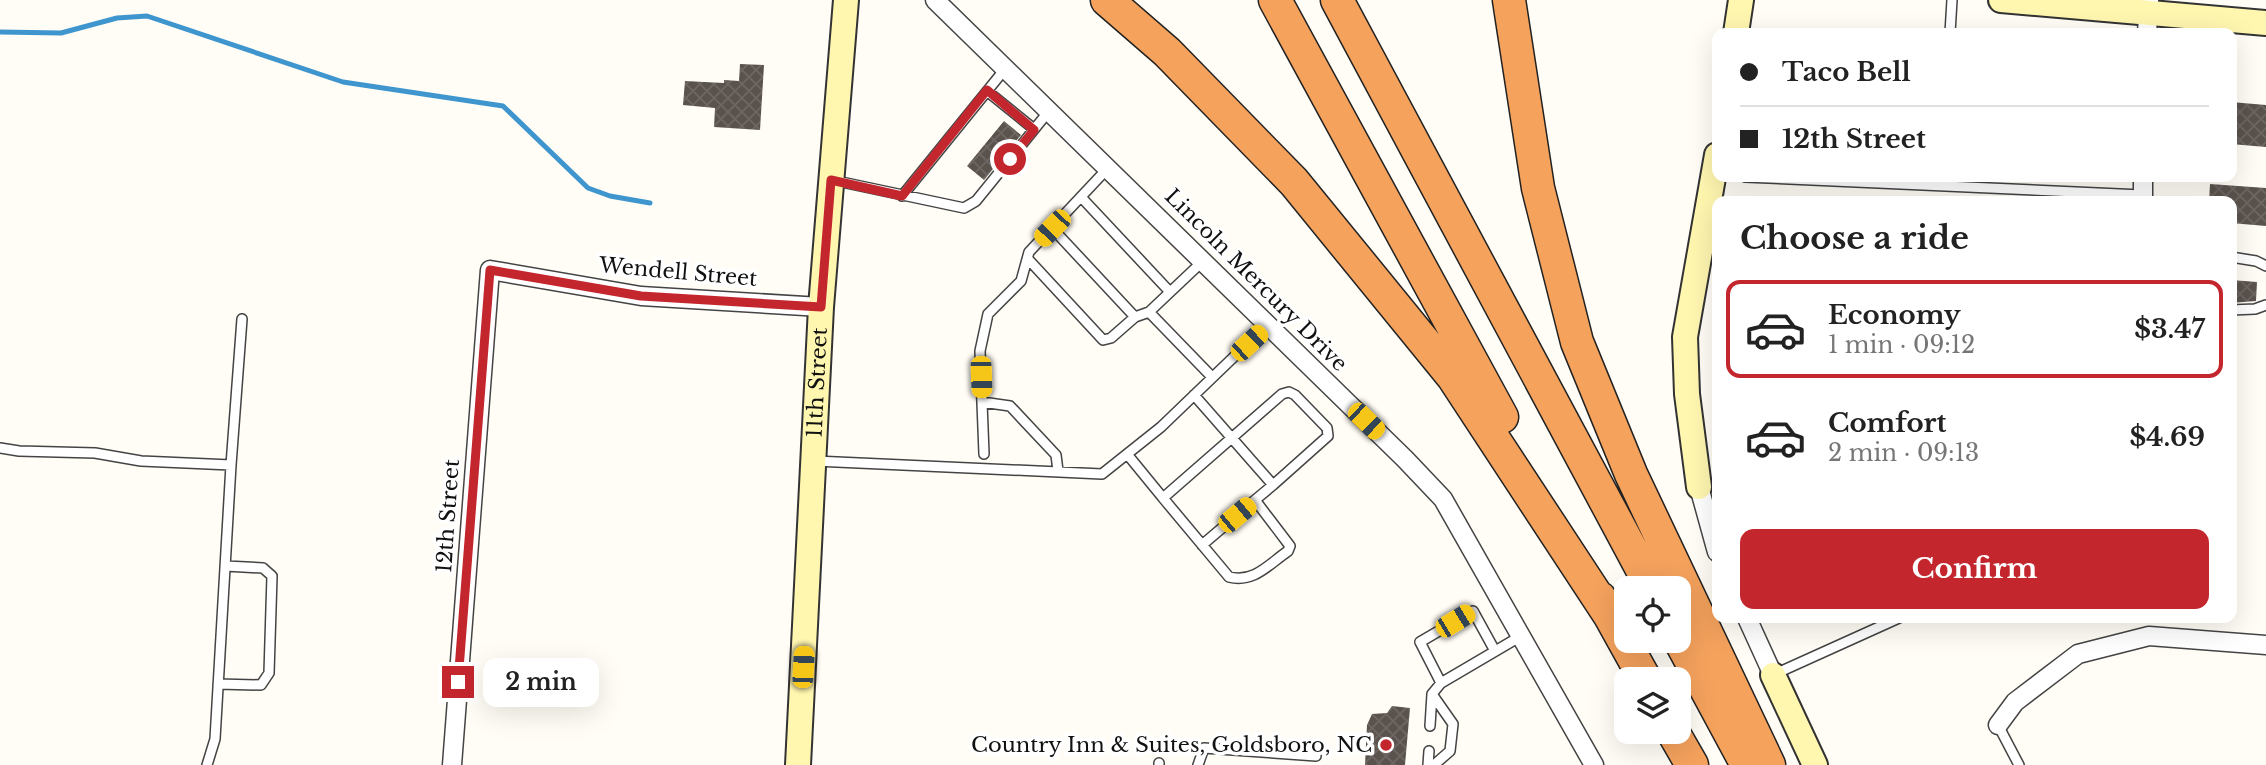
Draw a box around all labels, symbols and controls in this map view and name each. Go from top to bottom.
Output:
text: Taco Bell [1782,56,1911,88]
text: 12th Street [1782,123,1926,155]
route start [994,143,1026,175]
street label: Lincoln Mercury Drive [1159,183,1353,377]
car [1030,206,1075,250]
text: Choose a ride [1740,218,1969,258]
street label: Wendell Street [597,252,758,292]
icon: car [1744,298,1807,361]
text: Economy [1828,299,1961,331]
text: $3.47 [2134,313,2205,345]
car [1227,321,1272,365]
street label: 11th Street [801,327,833,438]
text: 1 min · 09:12 [1828,331,1975,359]
car [970,356,993,398]
car [1344,399,1389,443]
icon: car [1744,406,1807,469]
text: Comfort [1828,407,1946,439]
text: $4.69 [2130,421,2205,453]
text: 2 min · 09:13 [1828,439,1979,467]
street label: 12th Street [431,458,465,574]
car [1215,493,1260,537]
button: Confirm [1740,529,2209,609]
map controls [1614,576,1691,744]
button: locate [1614,576,1691,653]
car [1432,601,1479,641]
car [792,645,815,689]
callout: 2 min [482,658,598,706]
route end [442,666,474,698]
button: layers [1614,667,1691,744]
text: 2 min [505,668,577,696]
place label: Country Inn & Suites, Goldsboro, NC [971,732,1372,758]
marker: Country Inn & Suites, Goldsboro, NC [1378,737,1394,753]

